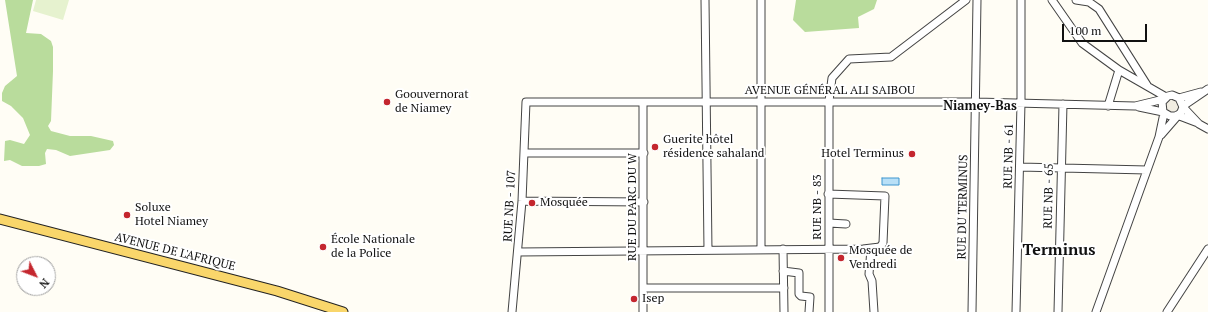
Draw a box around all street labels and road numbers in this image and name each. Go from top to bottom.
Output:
street label: AVENUE GÉNÉRAL ALI SAIBOU [745,84,915,98]
street label: RUE NB - 61 [1001,123,1017,189]
street label: RUE DU PARC DU W [626,153,640,261]
street label: RUE DU TERMINUS [955,154,971,260]
street label: RUE NB - 65 [1041,163,1057,229]
street label: RUE NB - 107 [501,170,519,242]
street label: RUE NB - 83 [811,174,825,240]
street label: AVENUE DE L'AFRIQUE [113,230,237,274]

